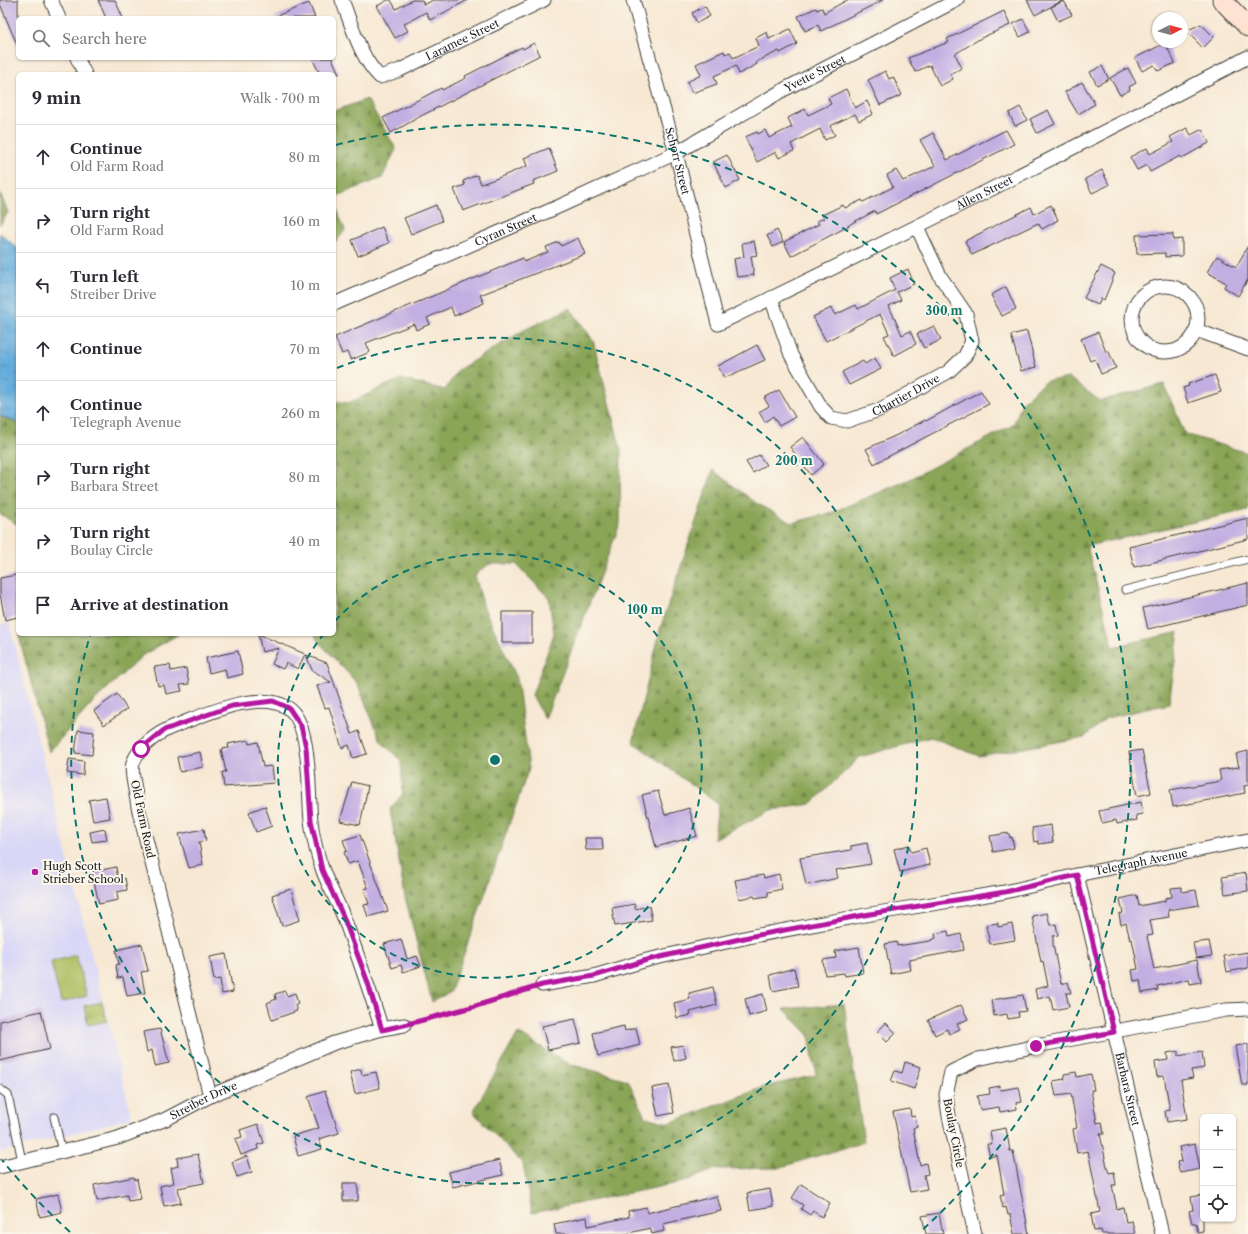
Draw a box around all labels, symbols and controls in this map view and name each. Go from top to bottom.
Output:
north arrow [1152,12,1188,48]
search box [16,16,336,60]
street label: Laramee Street [423,16,501,64]
icon: search [30,27,52,49]
text: Search here [62,29,147,48]
street label: Yvette Street [781,52,848,96]
text: 9 min [32,88,81,108]
text: Walk · 700 m [240,90,320,106]
street label: Schorr Street [662,126,693,196]
text: Continue [70,139,142,158]
icon: ahead [32,146,54,168]
text: 80 m [288,149,320,165]
text: Old Farm Road [70,158,164,174]
street label: Allen Street [953,172,1015,213]
text: Turn right [70,203,150,222]
icon: right [32,210,54,232]
street label: Cyran Street [472,210,539,249]
text: 160 m [283,213,320,229]
text: Old Farm Road [70,222,164,238]
text: Turn left [70,267,139,286]
icon: left [32,274,54,296]
text: 10 m [291,277,320,293]
text: Streiber Drive [70,286,157,302]
text: 300 m [925,303,963,318]
icon: ahead [32,338,54,360]
text: Continue [70,339,142,358]
text: 70 m [290,341,320,357]
street label: Chartier Drive [870,371,942,419]
text: Continue [70,395,142,414]
icon: ahead [32,402,54,424]
text: 260 m [281,405,320,421]
text: Telegraph Avenue [70,414,181,430]
text: 200 m [775,453,813,468]
text: Turn right [70,459,150,478]
icon: right [32,466,54,488]
text: 80 m [288,469,320,485]
text: Barbara Street [70,478,159,494]
text: Turn right [70,523,150,542]
icon: right [32,530,54,552]
text: 40 m [289,533,320,549]
text: Boulay Circle [70,542,153,558]
icon: arrive [32,594,54,616]
text: Arrive at destination [70,595,229,614]
text: 100 m [627,602,663,617]
route start [132,740,150,758]
centre of rings [488,753,502,767]
street label: Old Farm Road [128,779,158,860]
street label: Telegraph Avenue [1093,846,1189,878]
place label: Hugh Scott Strieber School [43,859,125,886]
marker: Hugh Scott Strieber School [30,867,40,877]
route end [1027,1037,1045,1055]
street label: Barbara Street [1112,1051,1143,1127]
street label: Streiber Drive [167,1078,239,1123]
street label: Boulay Circle [940,1097,968,1169]
map controls [1200,1114,1236,1222]
button: + [1200,1114,1236,1150]
button: − [1200,1150,1236,1186]
button: locate [1200,1186,1236,1222]

